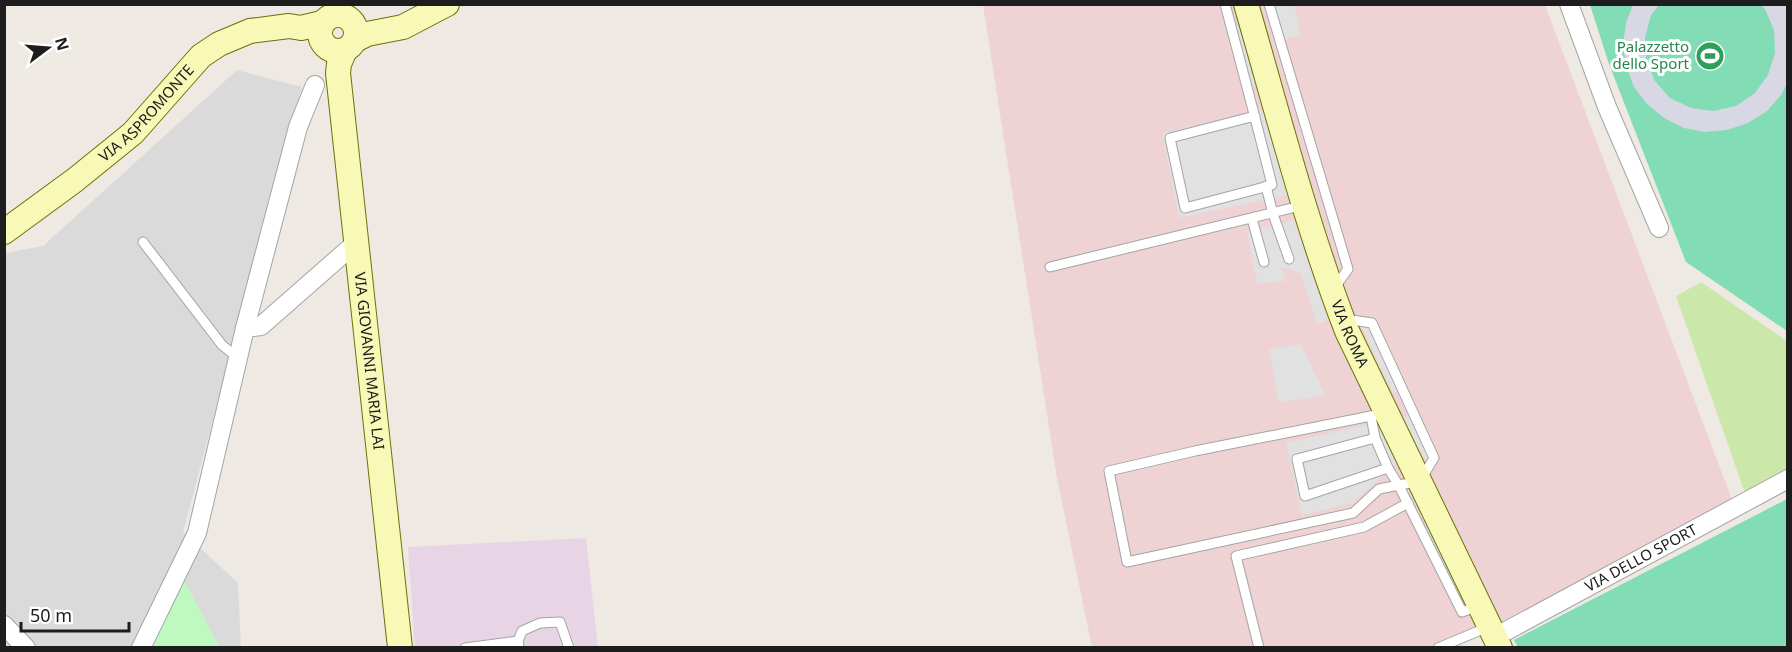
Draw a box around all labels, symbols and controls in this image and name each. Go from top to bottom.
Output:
north arrow [18,18,78,78]
text: N [50,35,75,53]
place label: Palazzetto dello Sport [1612,36,1690,73]
sports icon: Palazzetto dello Sport [1694,40,1726,72]
street label: VIA ASPROMONTE [94,60,198,166]
street label: VIA GIOVANNI MARIA LAI [351,271,390,451]
street label: VIA ROMA [1327,297,1374,371]
street label: VIA DELLO SPORT [1581,519,1701,596]
scale bar [21,595,129,633]
text: 50 m [30,603,72,627]

